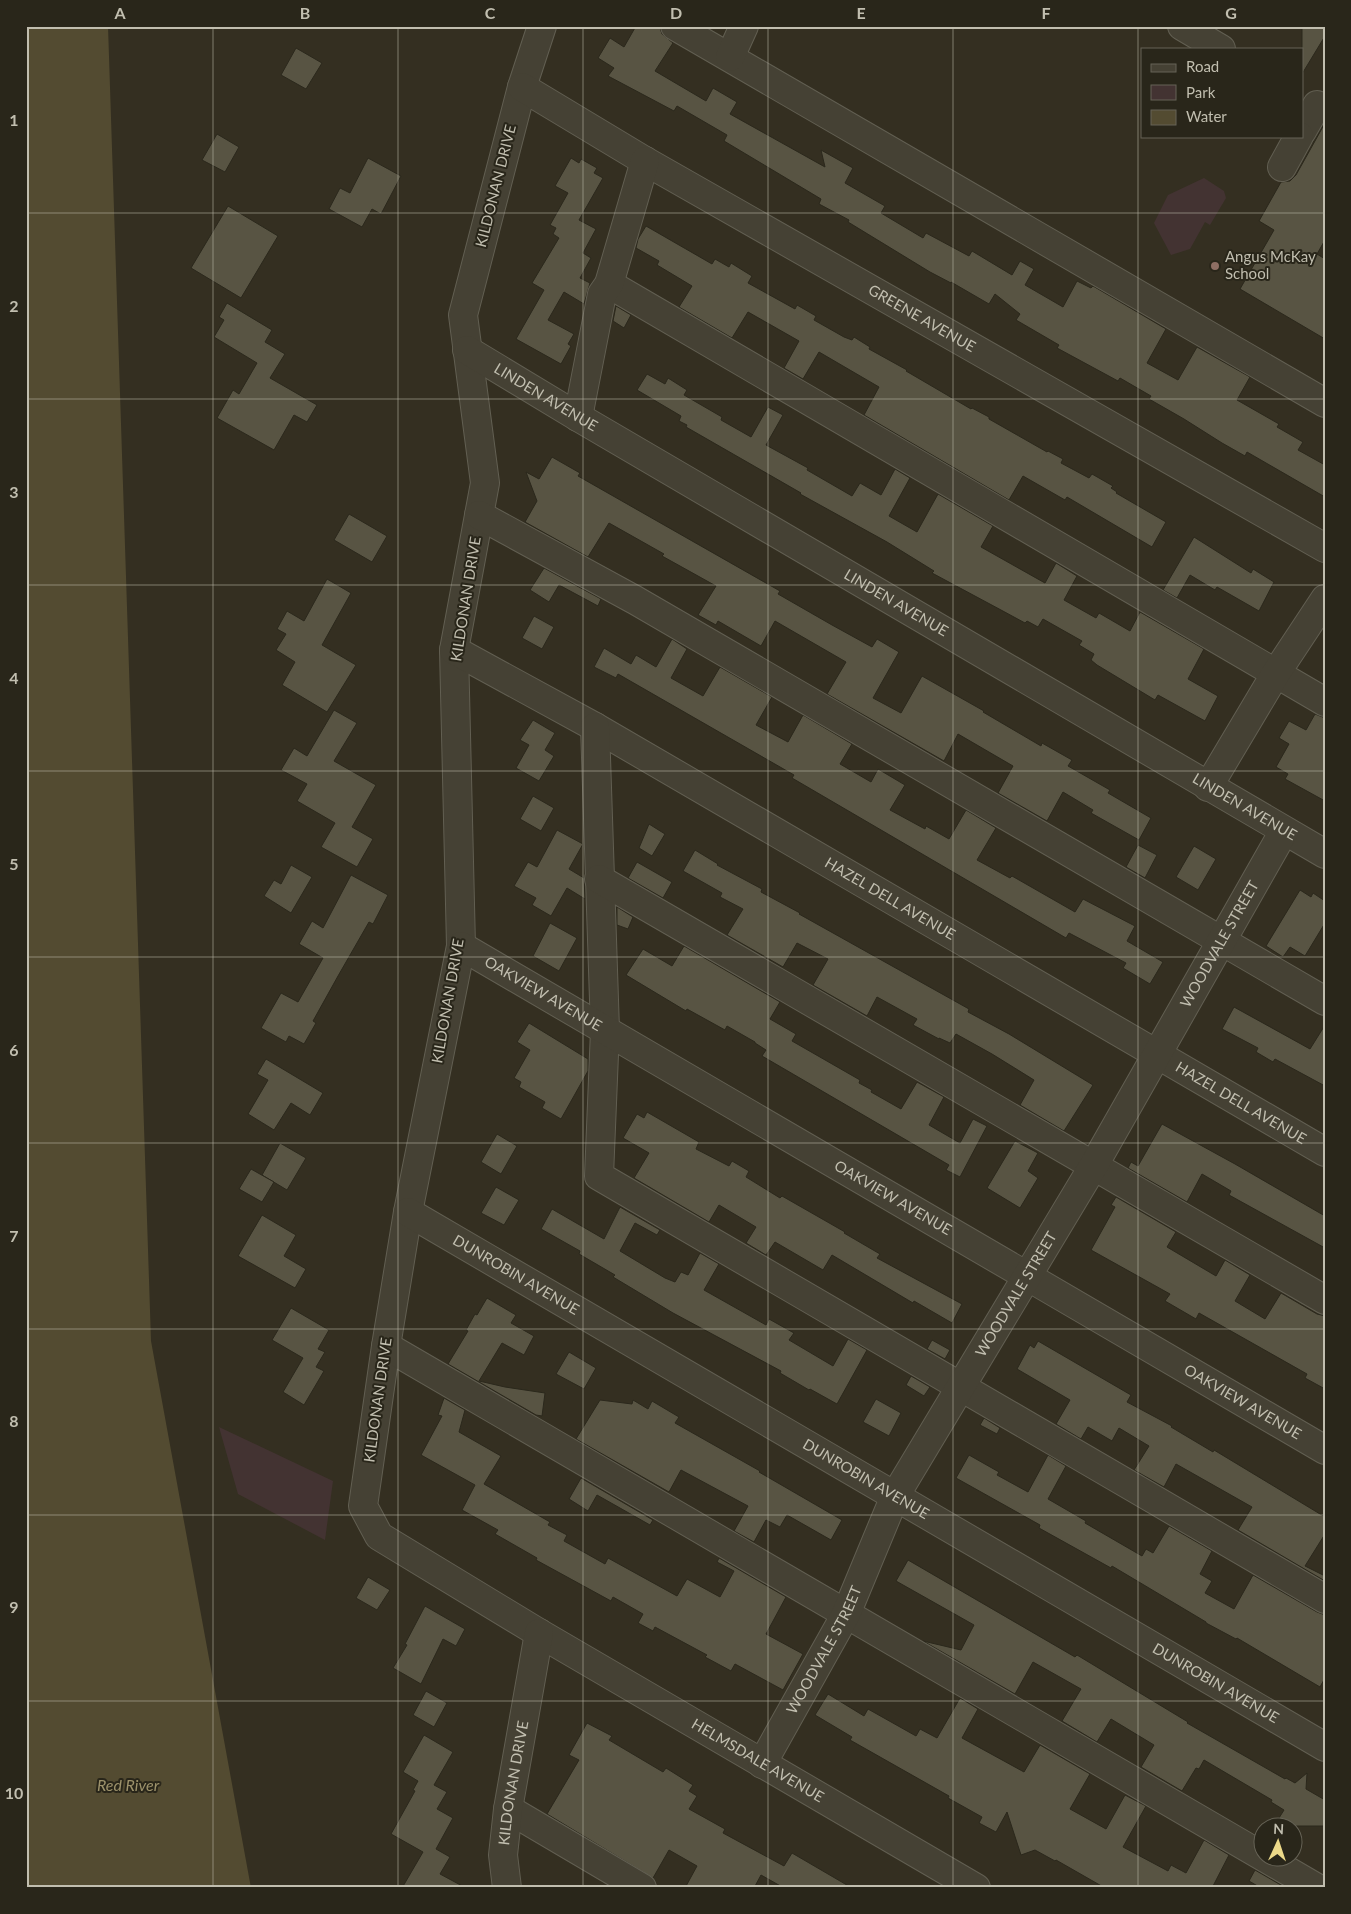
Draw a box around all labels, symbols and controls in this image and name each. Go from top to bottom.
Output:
text: A [113,3,126,22]
text: B [300,3,310,22]
text: C [485,3,496,22]
text: D [670,3,682,22]
text: E [856,3,866,22]
text: F [1041,3,1051,22]
text: G [1225,3,1237,22]
legend [1141,48,1304,138]
text: Road [1186,57,1219,75]
text: Park [1186,83,1216,101]
text: Water [1186,107,1227,125]
text: 1 [9,110,19,129]
street label: KILDONAN DRIVE [471,122,519,249]
place label: Angus McKay School [1225,247,1316,282]
marker: Angus McKay School [1209,260,1221,272]
street label: GREENE AVENUE [865,280,979,355]
text: 2 [9,296,19,315]
street label: LINDEN AVENUE [491,359,601,435]
text: 3 [9,482,19,501]
street label: KILDONAN DRIVE [446,535,484,662]
street label: LINDEN AVENUE [841,565,952,640]
text: 4 [9,668,19,687]
street label: LINDEN AVENUE [1190,769,1300,844]
street label: HAZEL DELL AVENUE [822,853,959,943]
text: 5 [9,854,19,873]
street label: WOODVALE STREET [1176,877,1262,1010]
street label: KILDONAN DRIVE [427,937,467,1064]
street label: OAKVIEW AVENUE [482,952,605,1034]
text: 6 [9,1040,19,1059]
street label: HAZEL DELL AVENUE [1173,1057,1310,1147]
street label: OAKVIEW AVENUE [831,1156,955,1238]
text: 7 [9,1226,19,1245]
street label: WOODVALE STREET [971,1228,1060,1360]
street label: DUNROBIN AVENUE [450,1230,583,1318]
street label: KILDONAN DRIVE [359,1336,395,1463]
street label: OAKVIEW AVENUE [1181,1360,1305,1442]
text: 8 [9,1411,19,1430]
street label: DUNROBIN AVENUE [800,1434,933,1522]
street label: WOODVALE STREET [782,1583,865,1717]
text: 9 [9,1597,19,1616]
street label: DUNROBIN AVENUE [1150,1638,1283,1726]
street label: HELMSDALE AVENUE [689,1714,828,1805]
street label: KILDONAN DRIVE [494,1719,531,1846]
water label: Red River [97,1775,160,1794]
text: 10 [5,1783,23,1802]
north arrow [1254,1816,1304,1866]
text: N [1273,1820,1285,1837]

